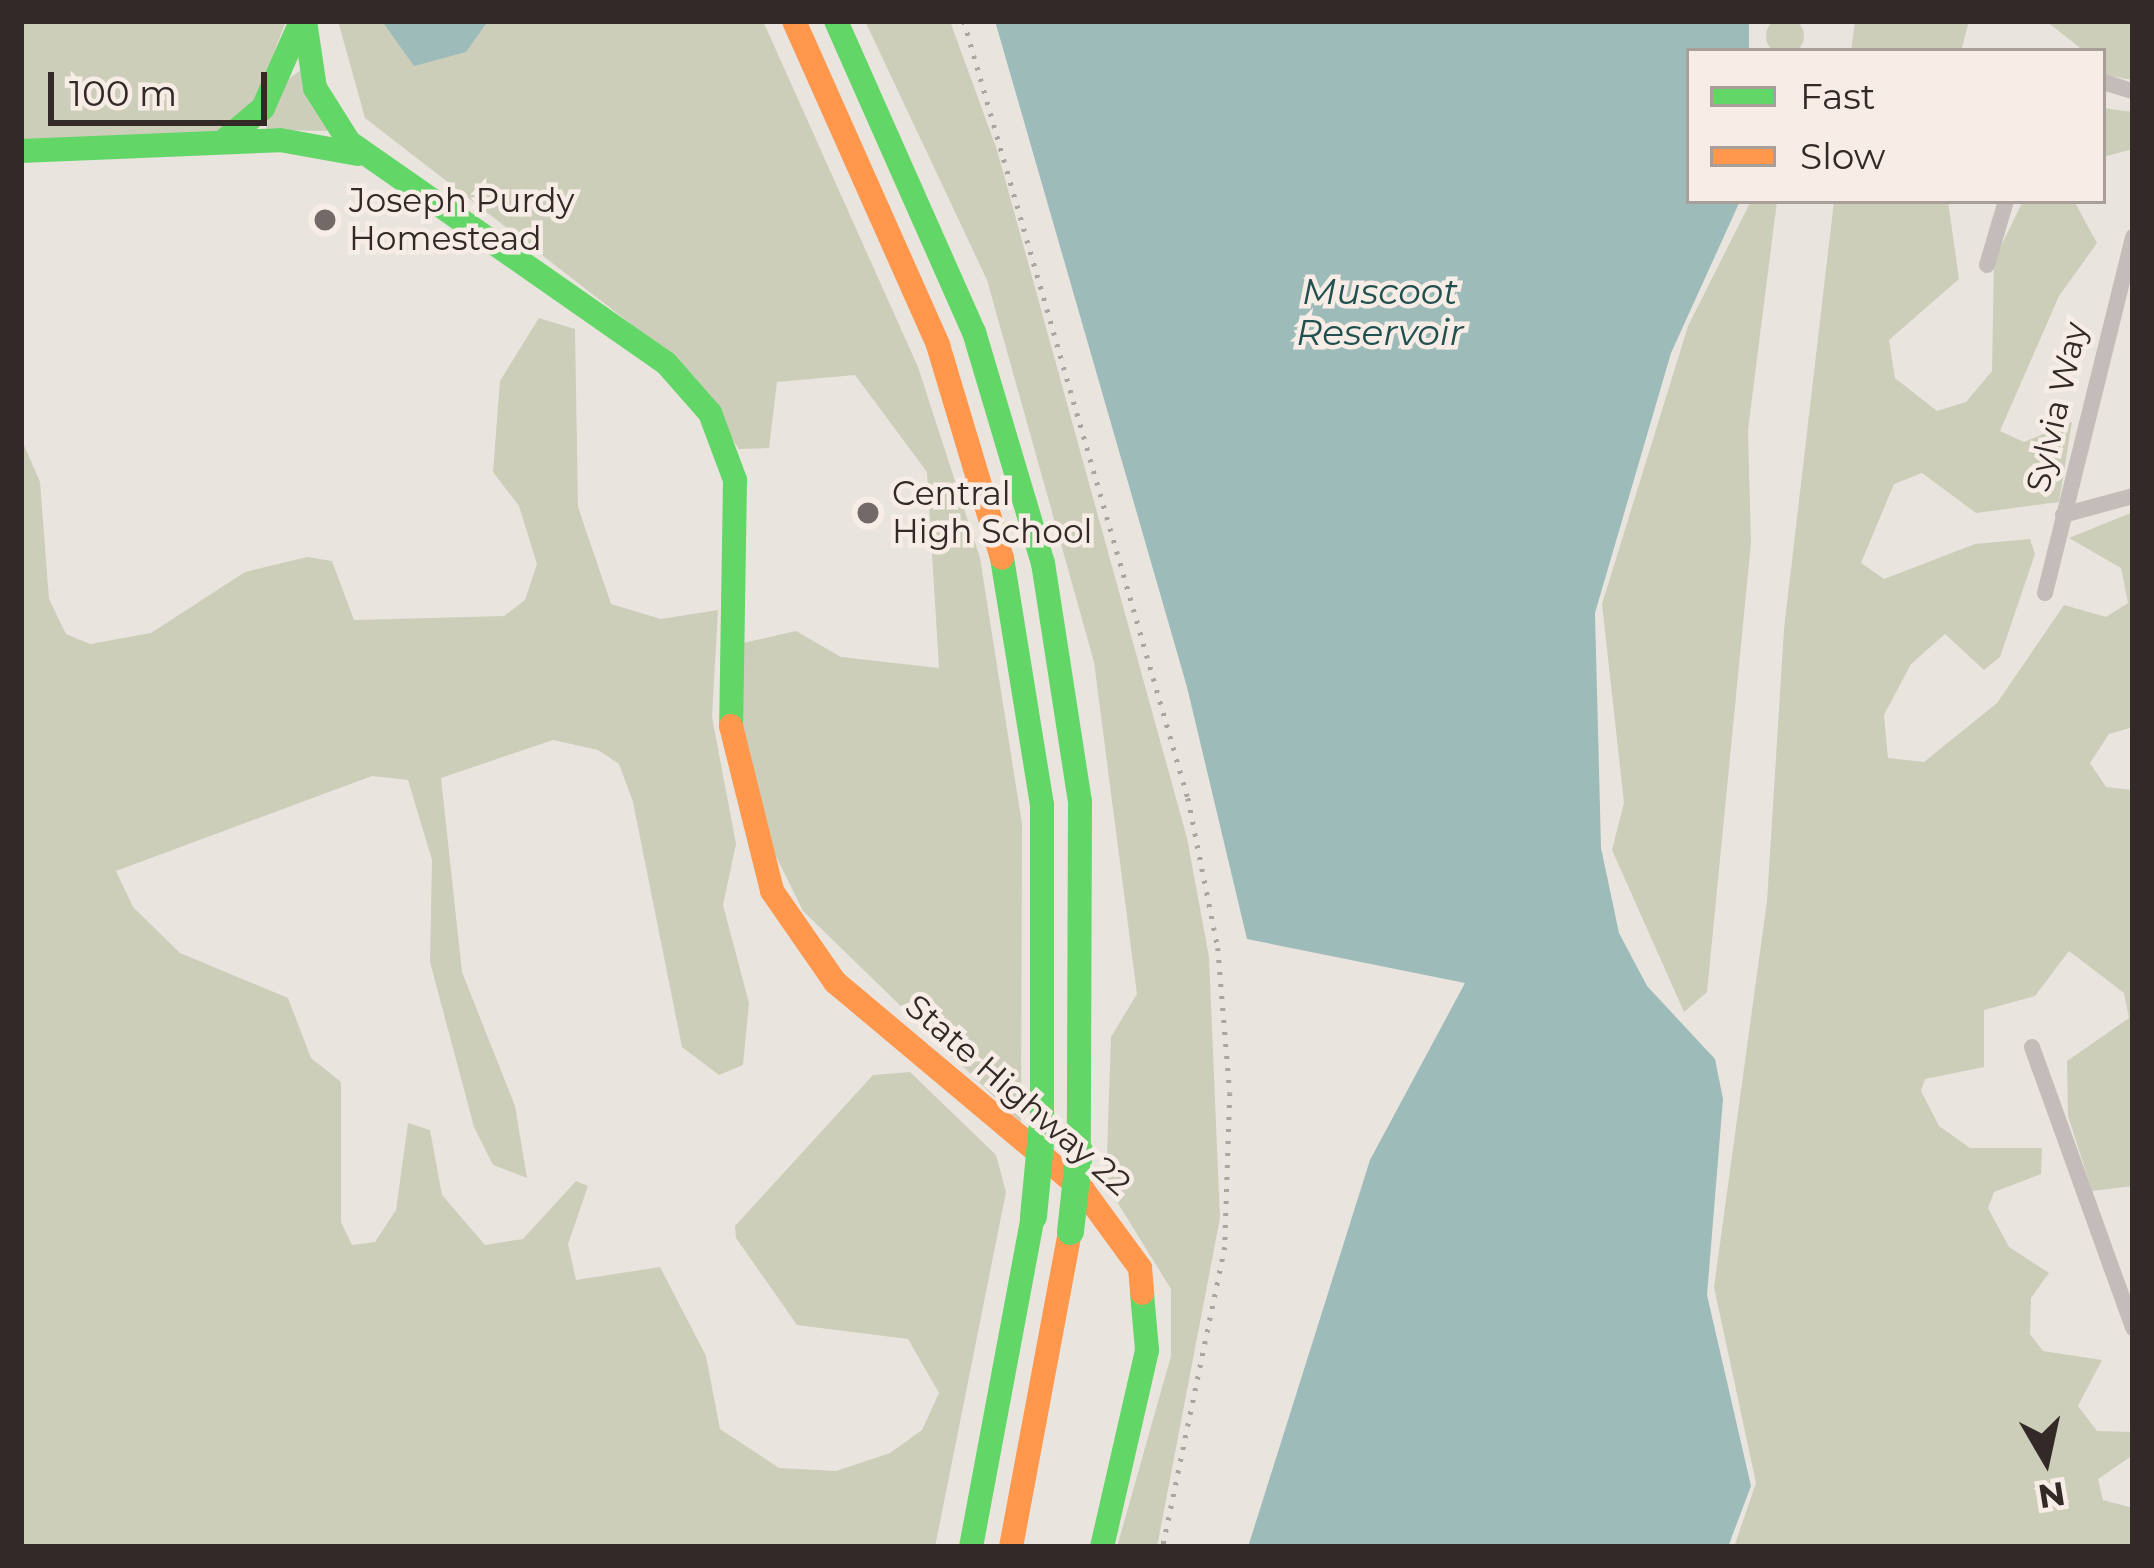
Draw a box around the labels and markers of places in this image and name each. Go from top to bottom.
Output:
place label: Joseph Purdy Homestead [349,181,574,259]
marker: Joseph Purdy Homestead [312,207,338,233]
place label: Central High School [892,474,1092,552]
marker: Central High School [855,500,881,526]

